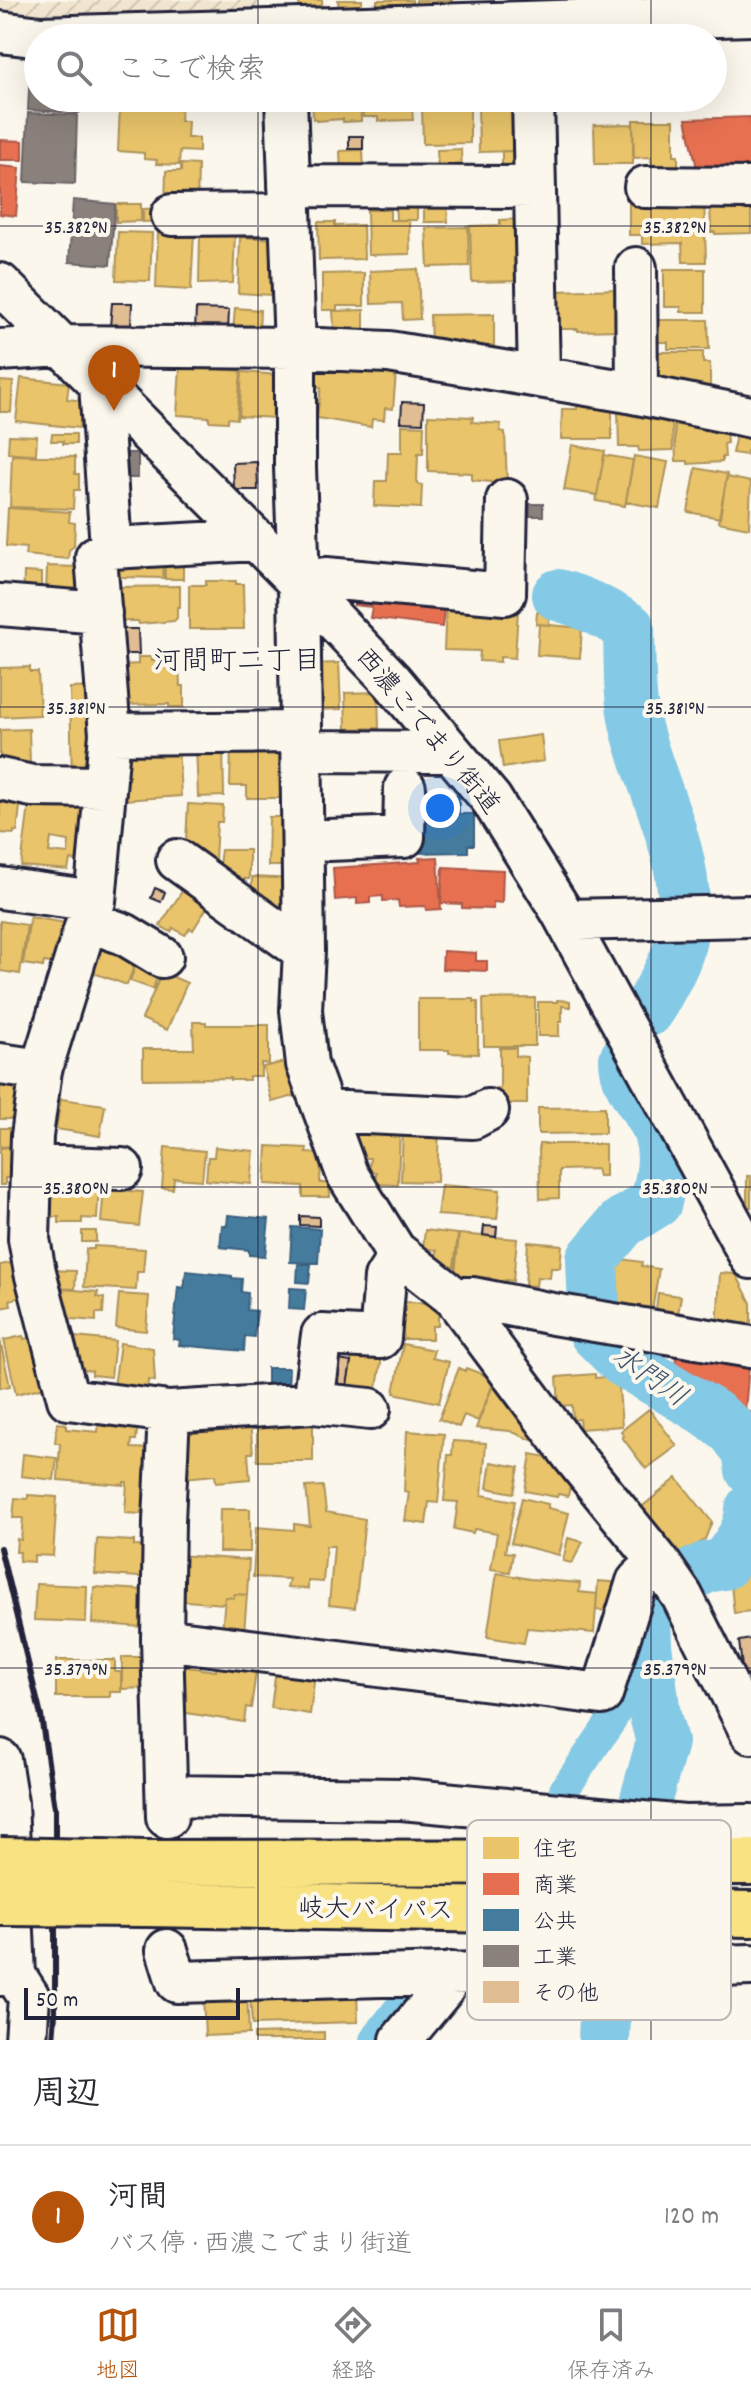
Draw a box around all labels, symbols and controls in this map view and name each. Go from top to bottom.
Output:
search box [24,24,727,112]
icon: search [52,46,96,90]
text: ここで検索 [116,51,266,94]
text: 35.382°N [44,215,108,243]
text: 35.382°N [643,215,707,243]
pin: 1 [88,345,140,411]
street label: 西濃こでまり街道 [345,641,507,824]
district label: 河間町二丁目 [153,644,321,684]
text: 35.381°N [46,696,106,724]
text: 35.381°N [645,696,705,724]
your location [420,788,460,828]
text: 35.380°N [43,1176,109,1204]
text: 35.380°N [642,1176,708,1204]
water label: 水門川 [602,1339,694,1420]
text: 35.379°N [44,1657,108,1685]
text: 35.379°N [643,1657,707,1685]
legend [467,1820,731,2020]
text: 住宅 [533,1836,577,1867]
text: 商業 [533,1872,577,1903]
street label: 岐大バイパス [298,1892,454,1931]
text: 公共 [533,1908,577,1939]
text: 工業 [533,1944,577,1975]
text: その他 [533,1980,599,2011]
scale bar [24,1984,240,2020]
text: 50 m [36,1986,78,2017]
text: 周辺 [32,2072,100,2121]
text: 河間 [108,2178,168,2221]
text: 1 [55,2199,61,2236]
text: 120 m [664,2199,719,2236]
text: バス停 · 西濃こでまり街道 [108,2227,412,2264]
tab: 地図 [96,2303,140,2388]
tab: 経路 [331,2303,375,2388]
tab: 保存済み [567,2303,655,2388]

